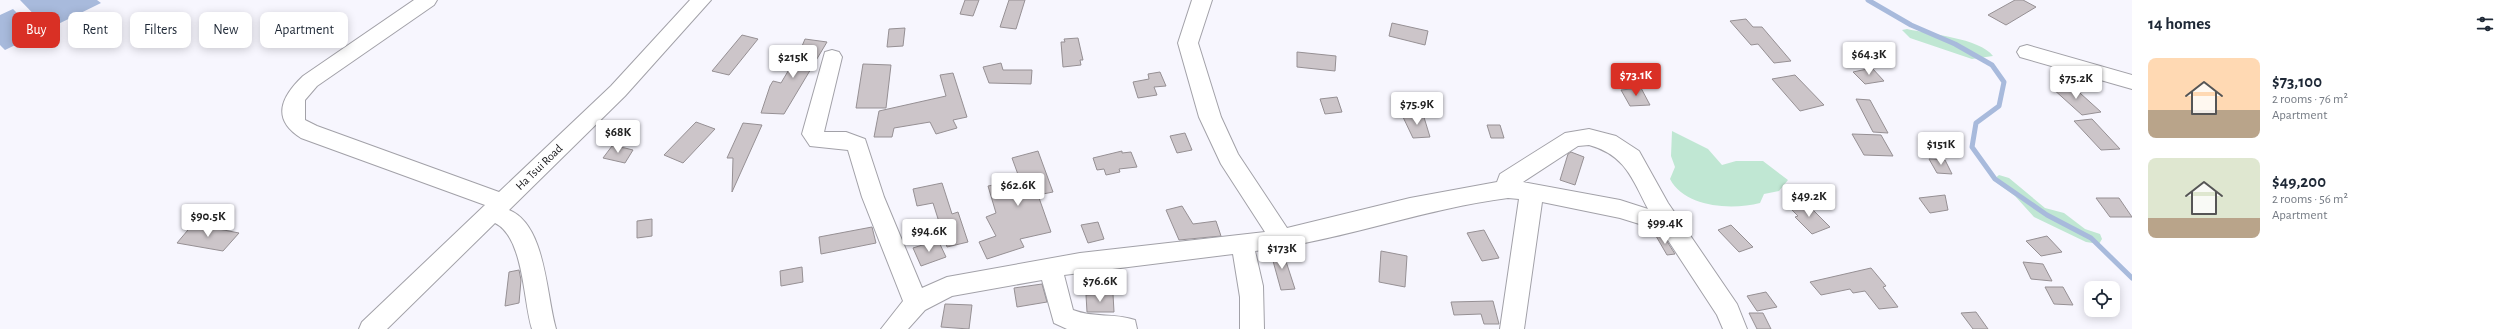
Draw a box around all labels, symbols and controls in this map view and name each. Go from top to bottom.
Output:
chip: Buy [12,12,60,48]
chip: Rent [68,12,122,48]
chip: Filters [130,12,191,48]
chip: New [199,12,252,48]
chip: Apartment [260,12,348,48]
icon: filters [2474,13,2496,35]
text: 14 homes [2148,15,2211,32]
pin: $64.3K [1836,42,1902,76]
pin: $215K [765,45,821,79]
text: $64.3K [1852,48,1886,61]
text: $215K [778,51,808,64]
pin: $73.1K [1603,63,1669,97]
pin: $75.2K [2043,66,2109,100]
text: $73.1K [1620,69,1652,82]
text: $75.2K [2059,72,2093,85]
text: $73,100 [2272,73,2322,90]
icon: home [2180,74,2228,122]
pin: $75.9K [1384,92,1450,126]
text: 2 rooms · 76 m² [2272,93,2348,106]
text: $75.9K [1400,98,1434,111]
text: Apartment [2272,109,2327,122]
pin: $68K [594,120,642,154]
text: $68K [605,126,631,139]
pin: $151K [1913,132,1969,166]
text: $151K [1927,138,1955,151]
street label: Ha Tsui Road [513,142,565,192]
pin: $62.6K [985,173,1051,207]
text: $49,200 [2272,173,2326,190]
icon: home [2180,174,2228,222]
text: $62.6K [1000,179,1036,192]
pin: $49.2K [1776,184,1842,218]
text: $49.2K [1791,190,1827,203]
text: 2 rooms · 56 m² [2272,193,2348,206]
pin: $90.5K [175,204,241,238]
text: Apartment [2272,209,2327,222]
text: $90.5K [190,210,226,223]
pin: $99.4K [1632,211,1698,245]
text: $99.4K [1647,217,1683,230]
pin: $94.6K [896,219,962,253]
text: $94.6K [911,225,947,238]
pin: $173K [1254,236,1310,270]
text: $173K [1267,242,1297,255]
pin: $76.6K [1067,269,1133,303]
text: $76.6K [1083,275,1117,288]
map controls [2084,281,2120,317]
button: locate [2084,281,2120,317]

